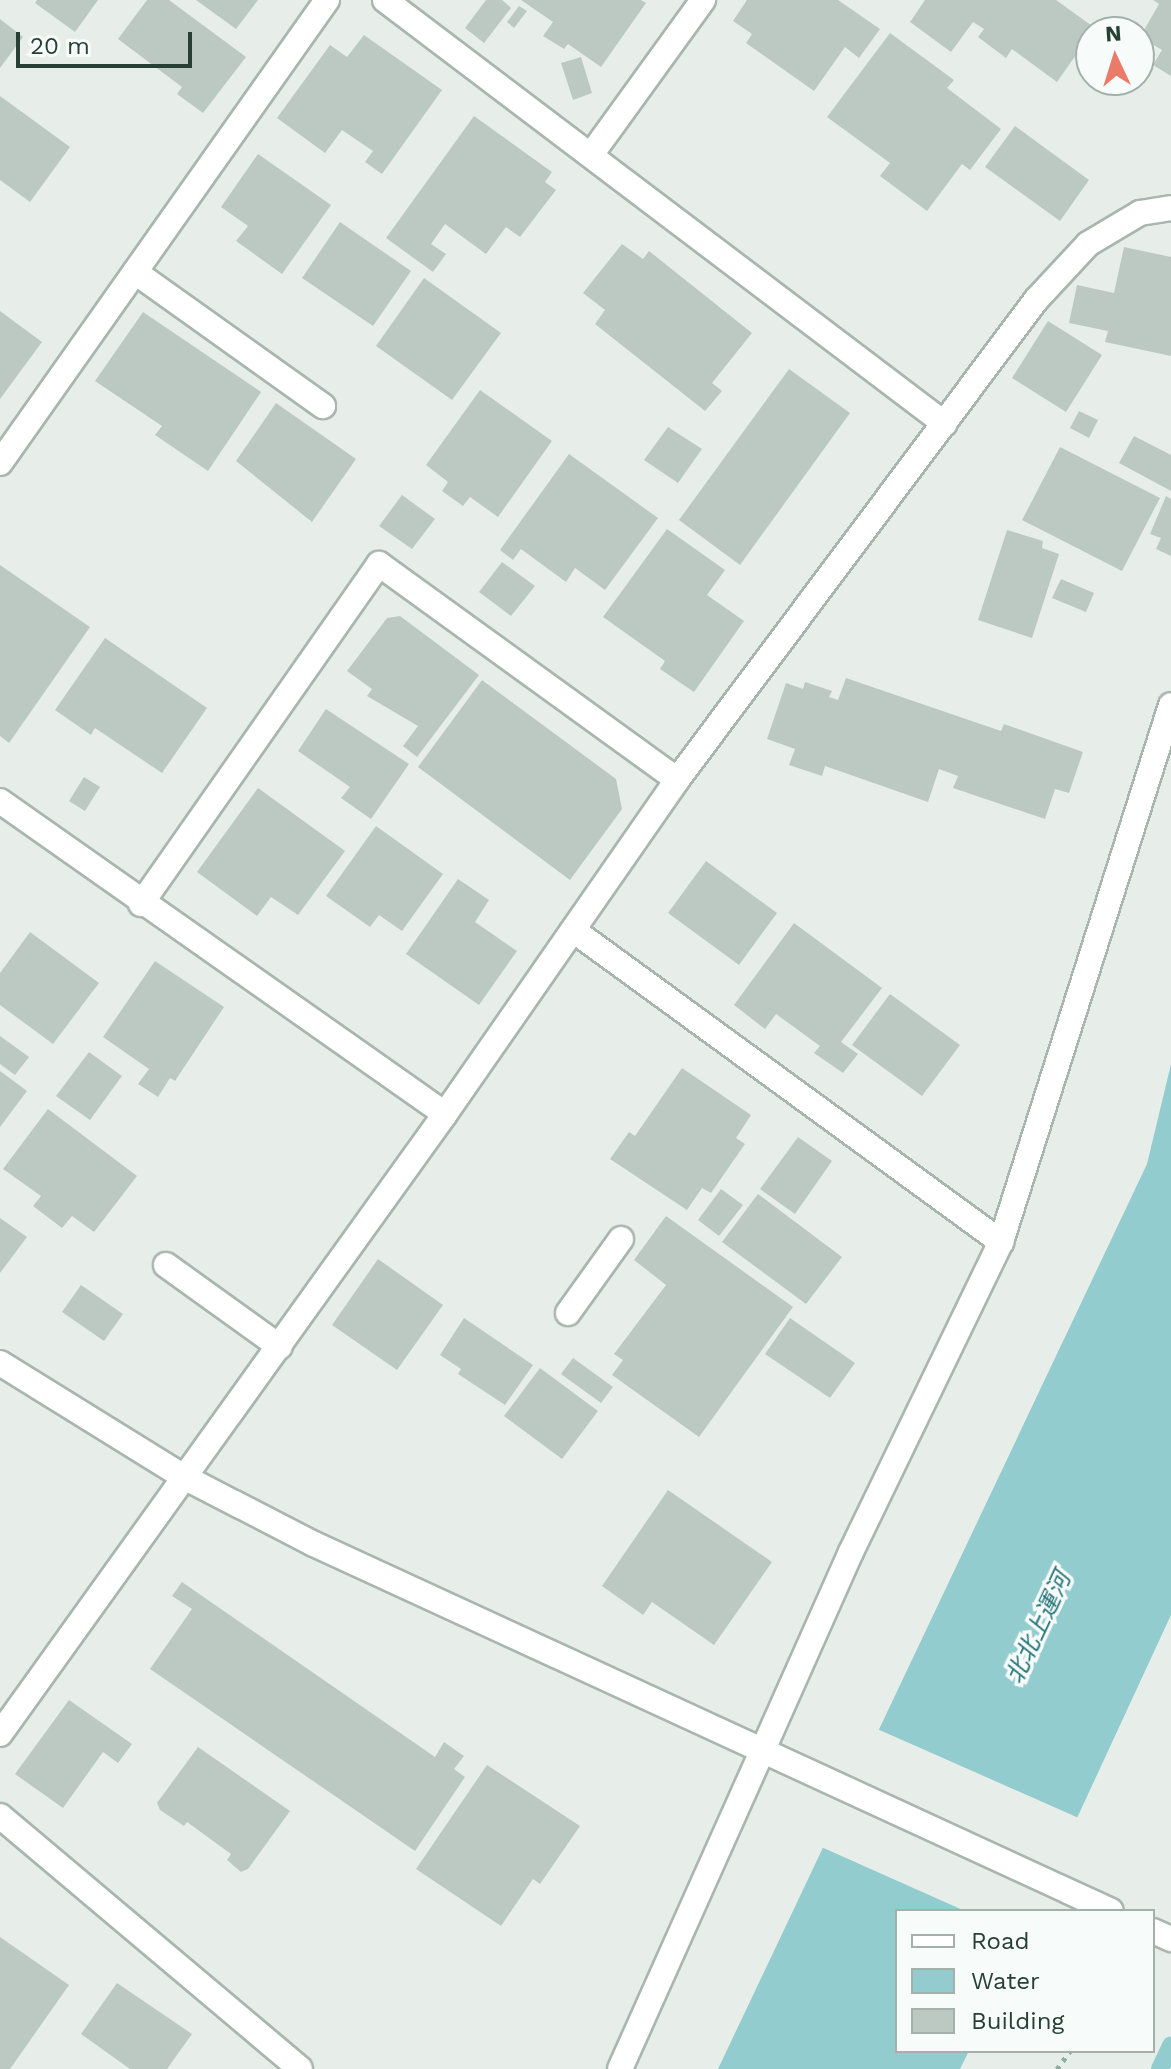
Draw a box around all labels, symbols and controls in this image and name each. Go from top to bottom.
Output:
scale bar [20,16,196,66]
north arrow [1075,16,1155,96]
text: N [1104,21,1122,47]
text: 20 m [30,32,90,60]
water label: 北北上運河 [1001,1568,1077,1688]
legend [895,1909,1155,2053]
text: Road [971,1927,1030,1955]
text: Water [971,1967,1040,1995]
text: Building [971,2007,1064,2035]

